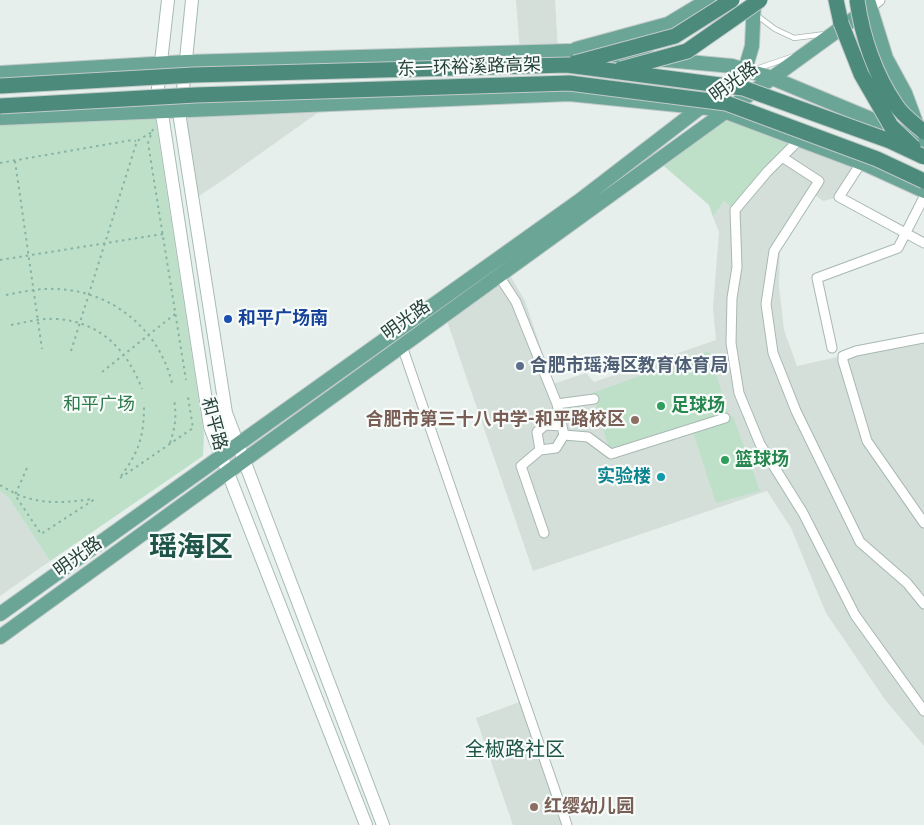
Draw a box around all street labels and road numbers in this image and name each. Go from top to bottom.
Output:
street label: 东一环裕溪路高架 [397,54,541,80]
street label: 明光路 [706,57,762,107]
street label: 明光路 [378,295,434,345]
street label: 和平路 [197,395,231,453]
street label: 明光路 [50,532,106,582]

